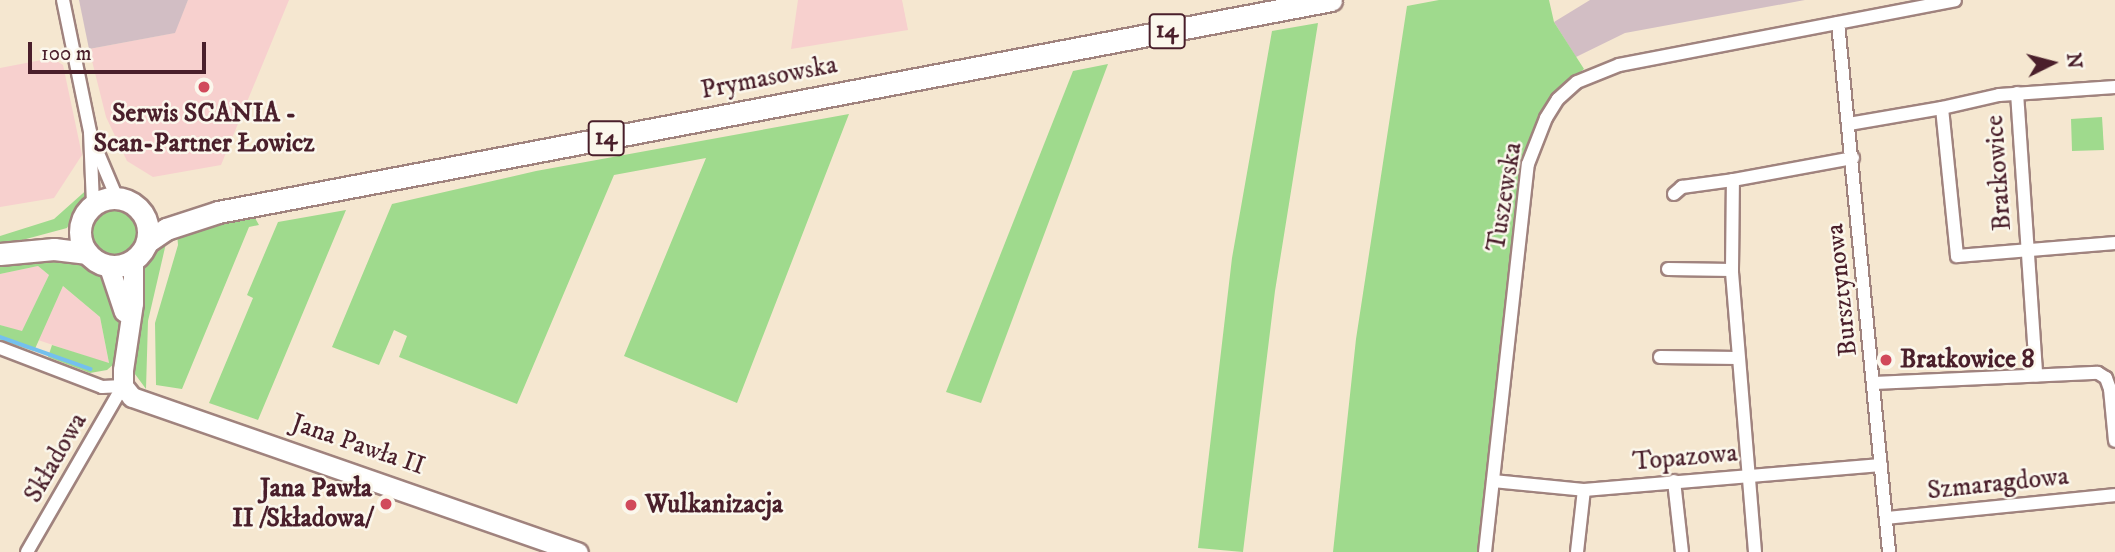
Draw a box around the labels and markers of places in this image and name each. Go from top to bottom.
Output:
marker: Serwis SCANIA - Scan-Partner Łowicz [196,79,212,95]
place label: Serwis SCANIA - Scan-Partner Łowicz [94,98,314,160]
place label: Bratkowice 8 [1900,344,2034,376]
marker: Bratkowice 8 [1878,352,1894,368]
place label: Jana Pawła II /Składowa/ [232,473,372,534]
place label: Wulkanizacja [645,489,783,521]
marker: Jana Pawła II /Składowa/ [378,496,394,512]
marker: Wulkanizacja [623,497,639,513]

